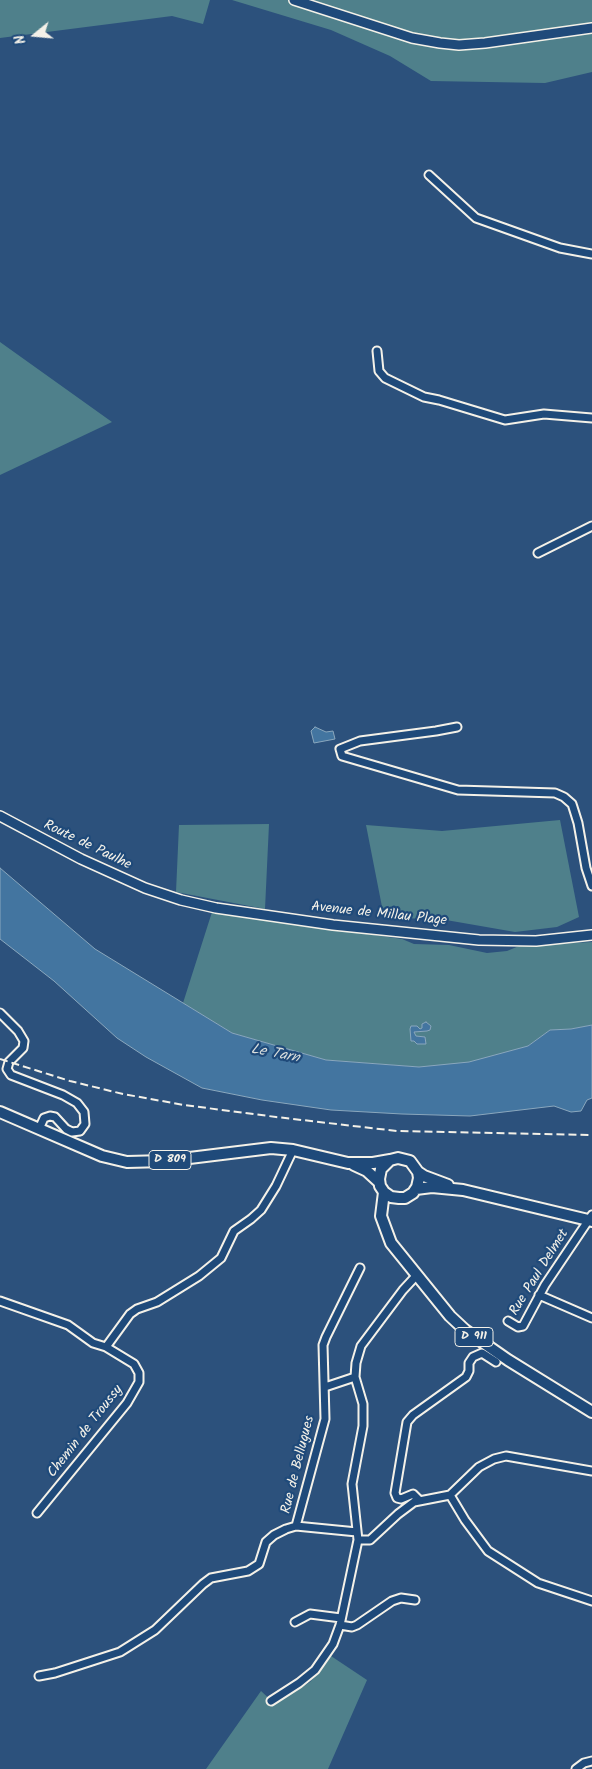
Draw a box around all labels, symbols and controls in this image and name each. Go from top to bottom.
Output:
north arrow [10,10,60,60]
text: N [9,32,32,47]
street label: Route de Paulhe [40,817,134,875]
street label: Avenue de Millau Plage [310,900,448,930]
water label: Le Tarn [249,1041,301,1069]
road number: D 809 [149,1150,191,1170]
street label: Rue Paul Delmet [507,1227,573,1319]
road number: D 911 [455,1328,493,1346]
street label: Chemin de Troussy [45,1383,127,1481]
street label: Rue de Bellugues [279,1414,319,1516]

